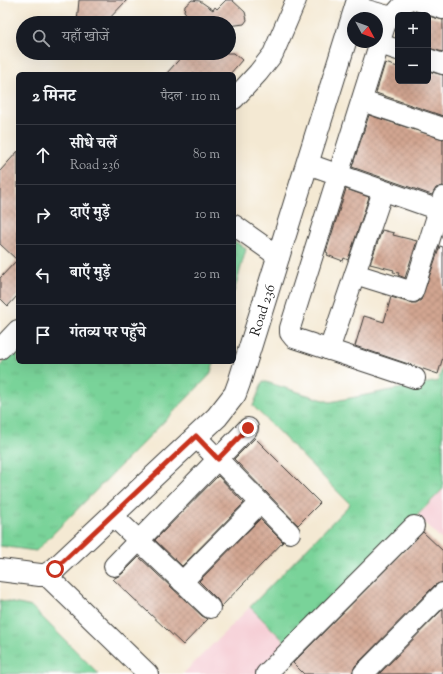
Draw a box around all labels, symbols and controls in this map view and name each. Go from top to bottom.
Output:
north arrow [347,12,383,48]
map controls [395,12,431,84]
button: + [395,12,431,48]
search box [16,16,236,60]
icon: search [30,27,52,49]
text: यहाँ खोजें [62,27,109,48]
button: − [395,48,431,84]
text: 2 मिनट [32,85,76,109]
text: पैदल · 110 m [161,88,220,106]
text: सीधे चलें [70,134,117,155]
icon: ahead [32,144,54,166]
text: 80 m [193,146,220,164]
text: Road 236 [70,157,120,175]
text: दाएँ मुड़ें [70,203,110,224]
icon: right [32,204,54,226]
text: 10 m [195,206,220,224]
text: बाएँ मुड़ें [70,263,110,284]
icon: left [32,264,54,286]
text: 20 m [194,266,220,284]
street label: Road 236 [246,282,282,339]
text: गंतव्य पर पहुँचे [70,323,146,344]
icon: arrive [32,324,54,346]
route end [239,419,257,437]
route start [46,560,64,578]

